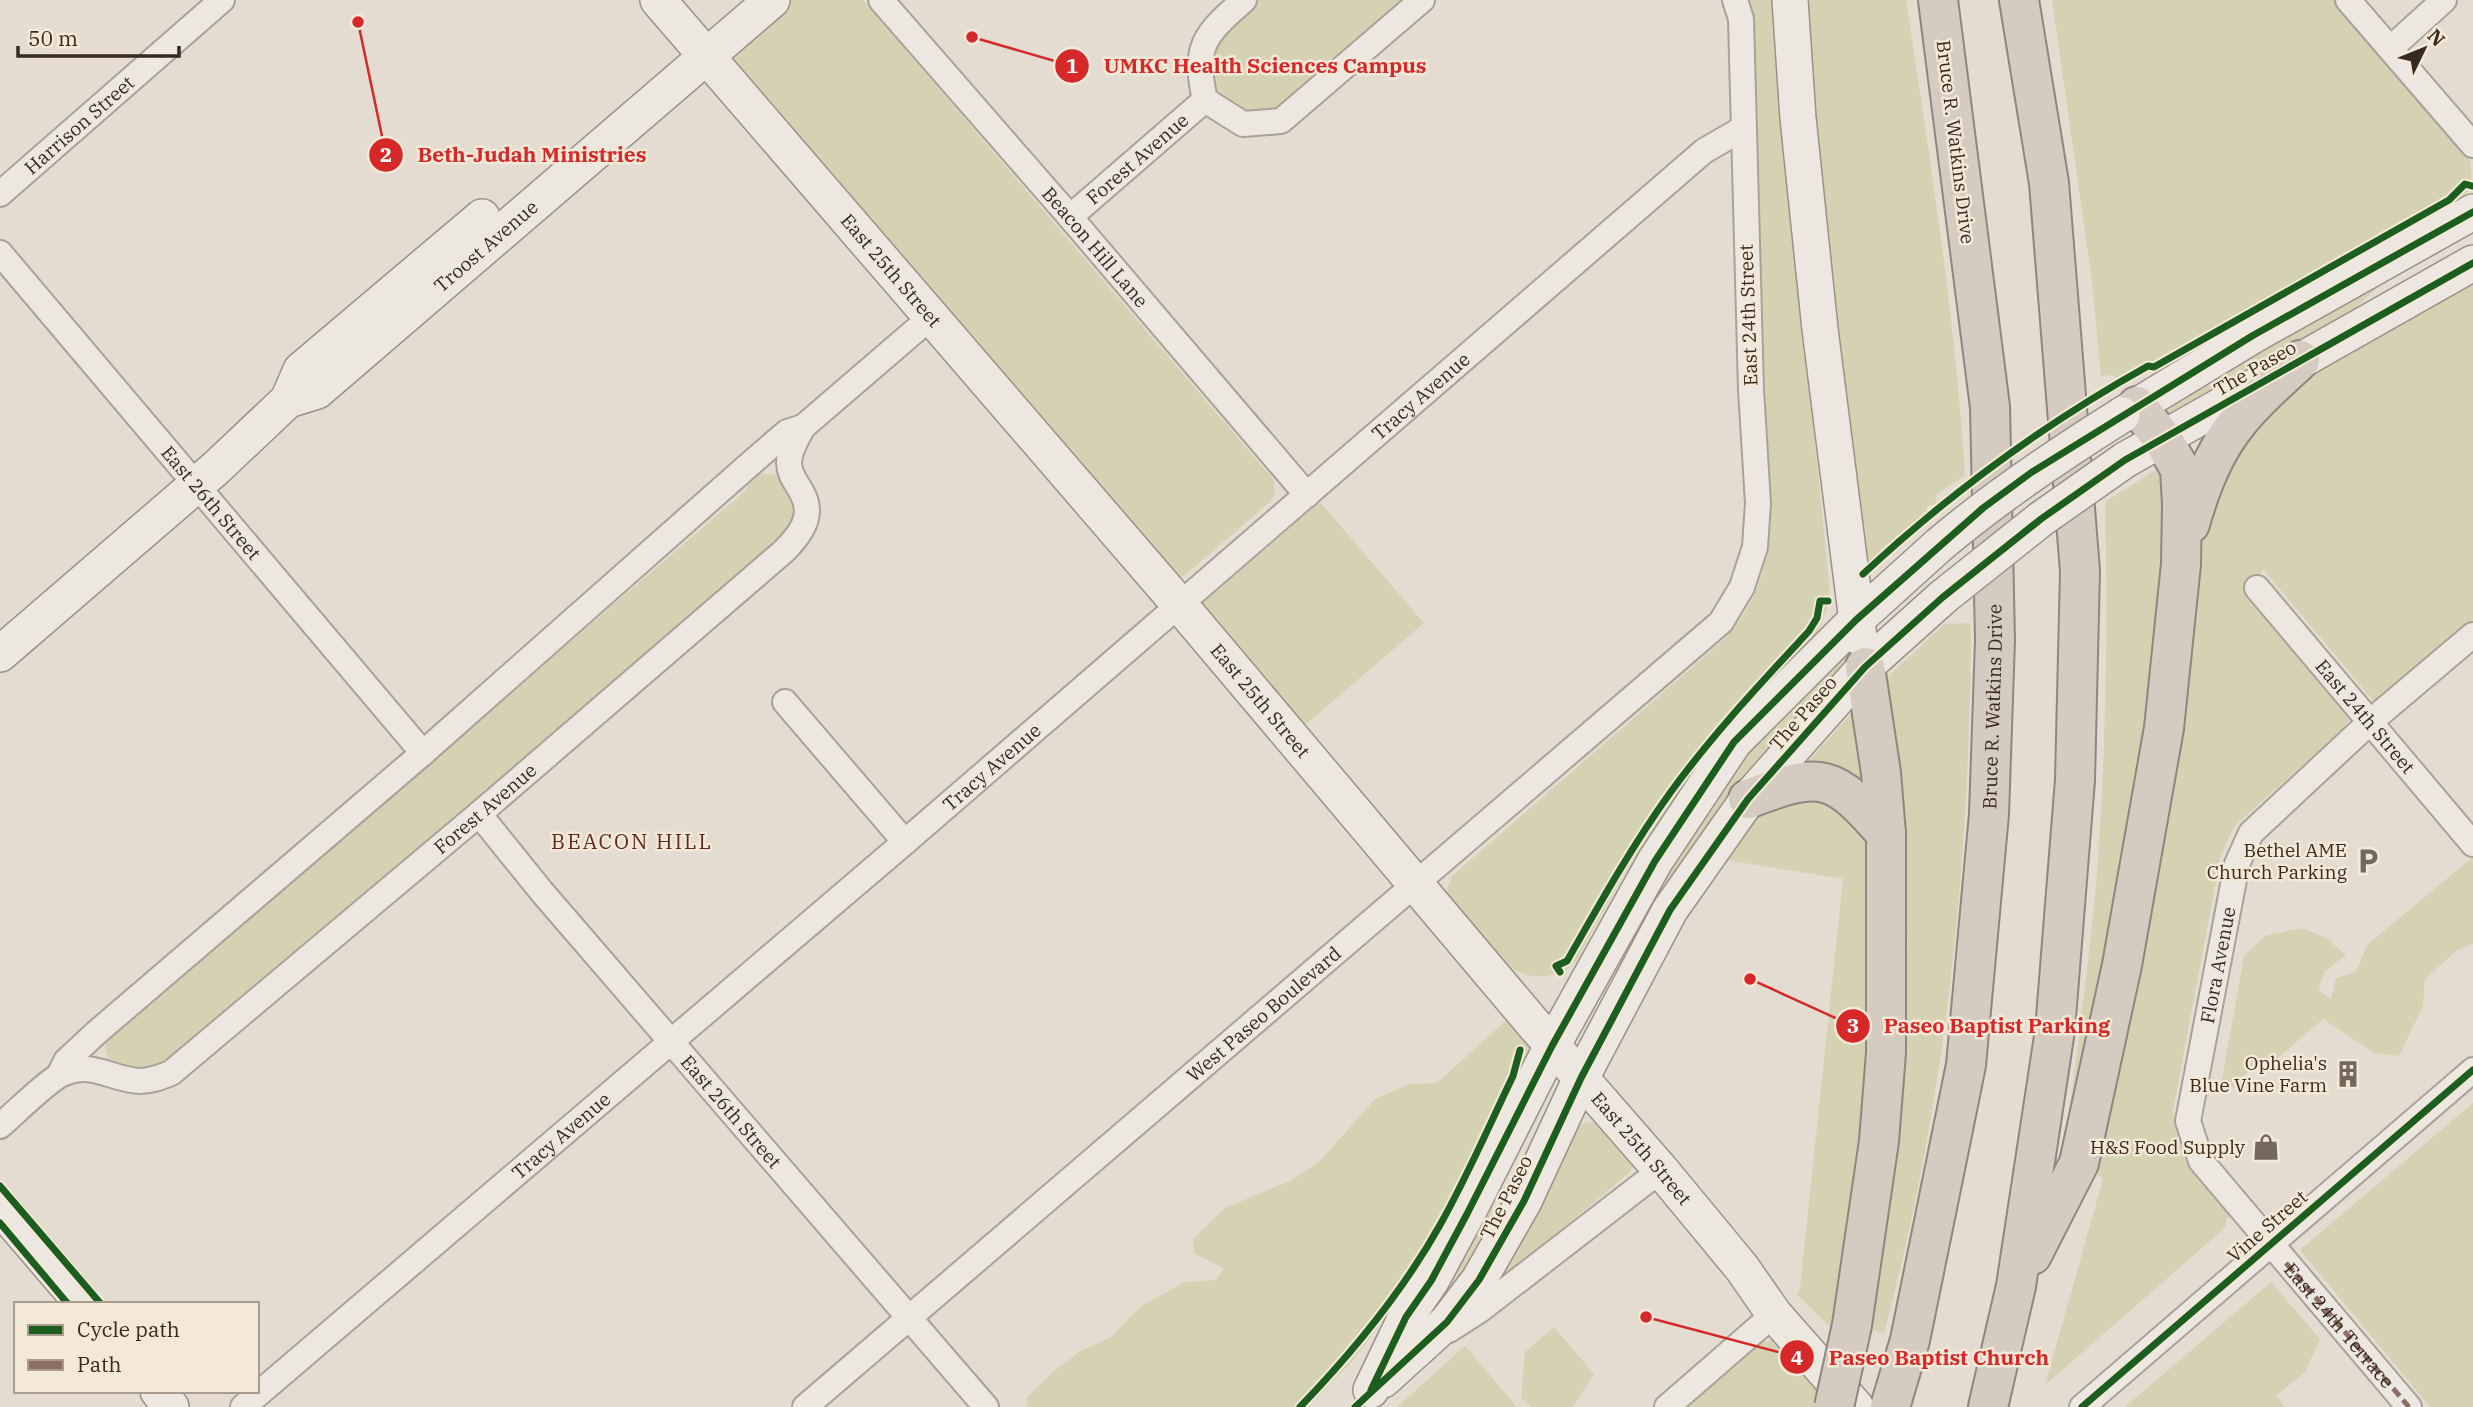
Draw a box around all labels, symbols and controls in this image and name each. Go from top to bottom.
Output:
scale bar [18,14,178,58]
north arrow [2389,14,2459,84]
text: 50 m [28,24,78,52]
text: N [2423,24,2450,51]
street label: Bruce R. Watkins Drive [1932,39,1980,245]
callout: UMKC Health Sciences Campus [1054,45,1440,87]
text: 1 [1066,51,1078,79]
text: UMKC Health Sciences Campus [1103,51,1427,79]
street label: Harrison Street [19,70,139,179]
street label: Forest Avenue [1081,108,1193,210]
callout: Beth-Judah Ministries [368,134,660,176]
text: 2 [380,140,392,168]
text: Beth-Judah Ministries [418,140,646,168]
street label: Beacon Hill Lane [1037,182,1154,312]
street label: Troost Avenue [429,195,543,297]
street label: East 25th Street [836,209,947,332]
street label: East 24th Street [1734,243,1762,386]
street label: The Paseo [2210,335,2300,401]
street label: Tracy Avenue [1367,347,1475,445]
street label: East 26th Street [156,441,266,565]
street label: Bruce R. Watkins Drive [1977,604,2007,810]
street label: East 25th Street [1206,639,1316,763]
street label: East 24th Street [2310,654,2421,779]
street label: The Paseo [1764,671,1842,755]
street label: Tracy Avenue [938,718,1046,816]
street label: Forest Avenue [429,758,541,859]
district label: BEACON HILL [551,827,713,855]
place label: Bethel AME Church Parking [2207,838,2348,884]
parking icon: Bethel AME Church Parking [2353,846,2383,876]
street label: Flora Avenue [2195,905,2241,1025]
street label: West Paseo Boulevard [1181,941,1346,1087]
callout: Paseo Baptist Parking [1835,1005,2125,1047]
text: 3 [1847,1011,1859,1039]
text: Paseo Baptist Parking [1884,1011,2111,1039]
street label: East 26th Street [676,1050,787,1173]
place label: Ophelia's Blue Vine Farm [2189,1051,2327,1097]
building icon: Ophelia's Blue Vine Farm [2333,1059,2363,1089]
street label: Tracy Avenue [507,1087,615,1184]
street label: East 25th Street [1586,1087,1697,1210]
shop icon: H&S Food Supply [2251,1132,2281,1162]
place label: H&S Food Supply [2090,1135,2246,1159]
street label: The Paseo [1475,1151,1537,1243]
street label: Vine Street [2222,1184,2312,1267]
street label: East 24th Terrace [2279,1258,2400,1393]
legend [14,1302,259,1393]
text: Cycle path [77,1315,180,1343]
callout: Paseo Baptist Church [1780,1336,2063,1378]
text: 4 [1791,1343,1803,1371]
text: Paseo Baptist Church [1829,1343,2050,1371]
text: Path [77,1350,122,1378]

